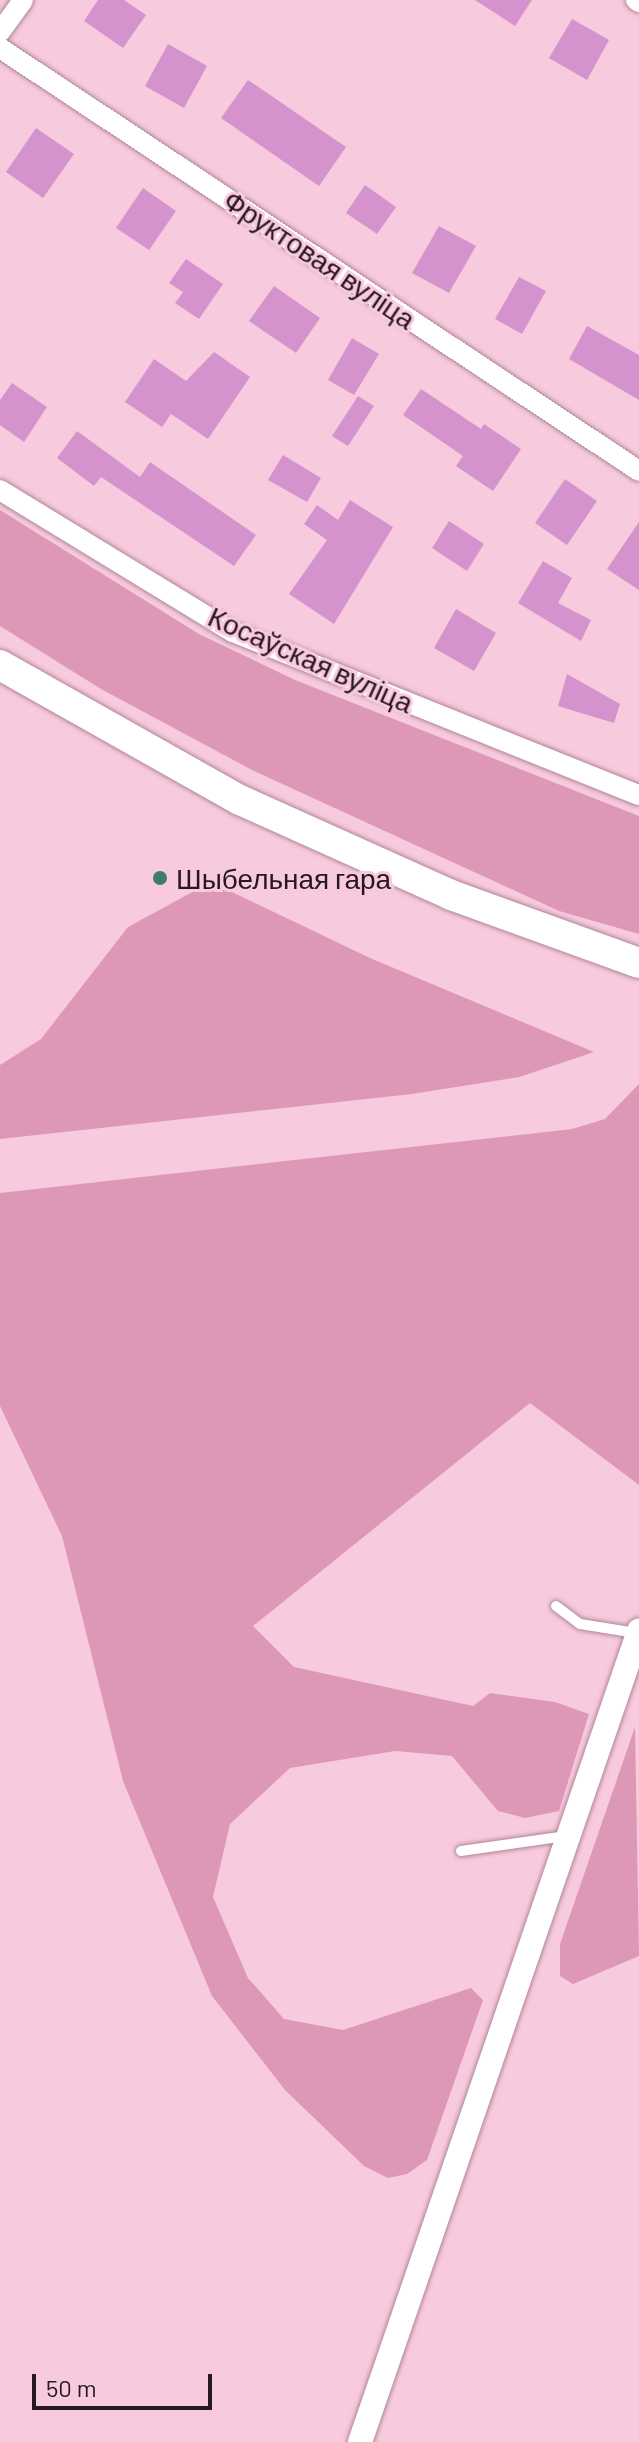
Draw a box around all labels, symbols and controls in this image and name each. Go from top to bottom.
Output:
street label: Фруктовая вуліца [218,182,422,336]
street label: Косаўская вуліца [203,599,419,719]
place label: Шыбельная гара [176,861,391,895]
marker: Шыбельная гара [151,869,169,887]
scale bar [36,2358,216,2408]
text: 50 m [46,2373,97,2402]

